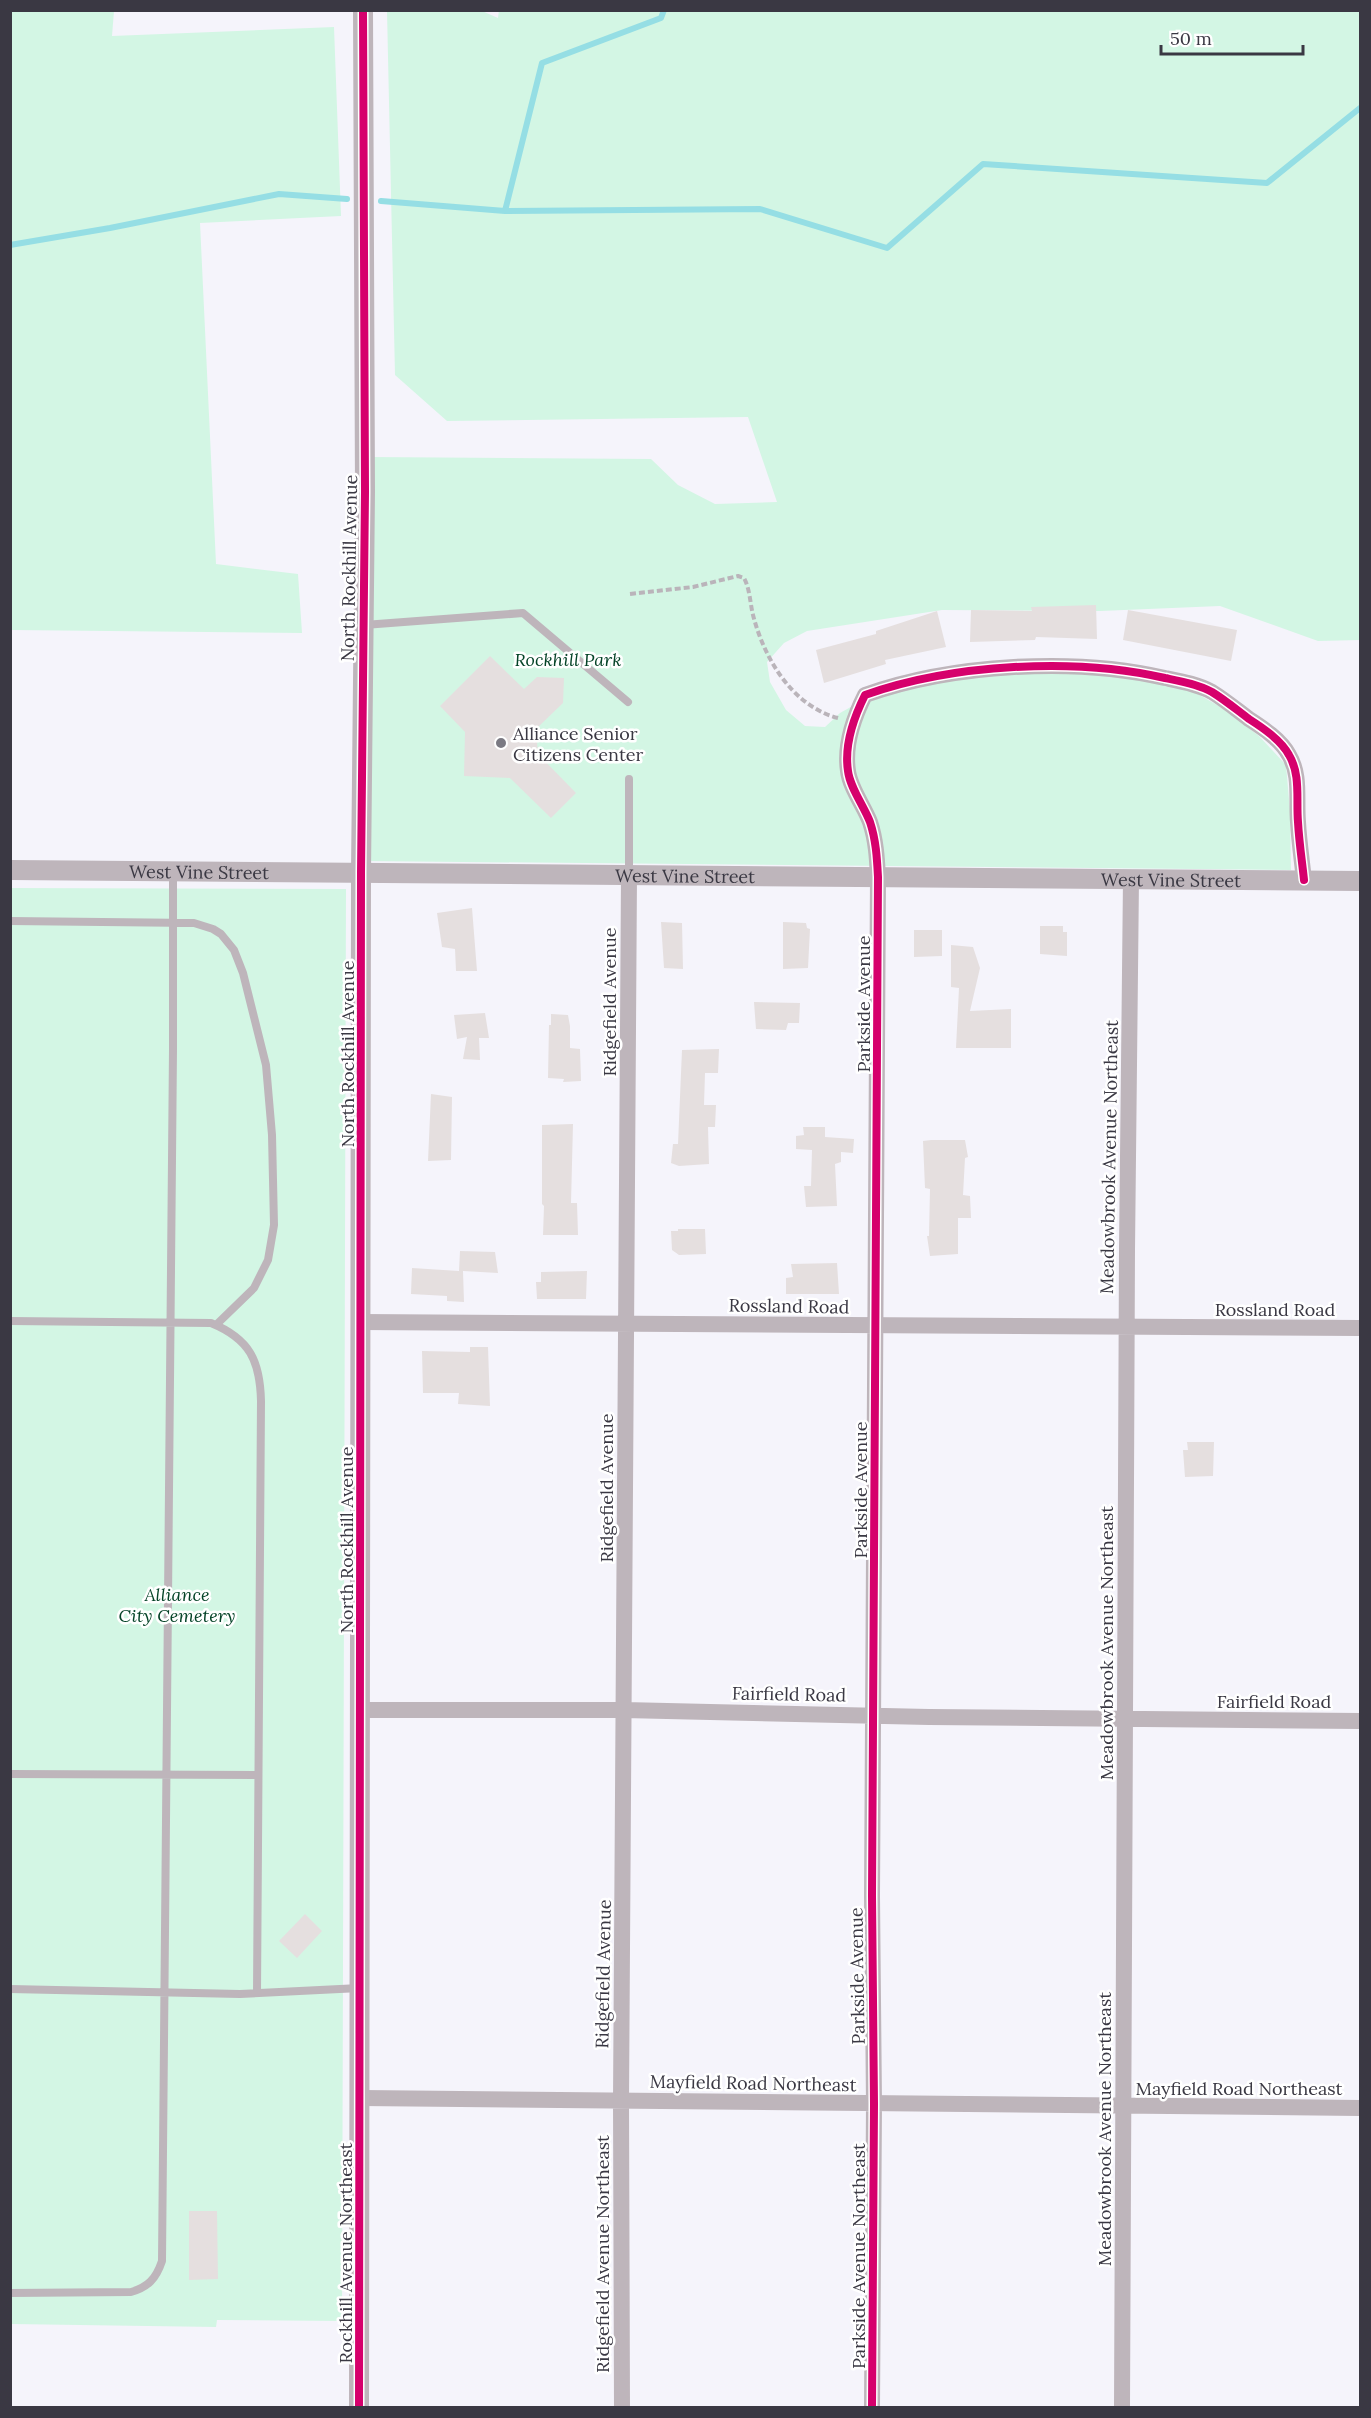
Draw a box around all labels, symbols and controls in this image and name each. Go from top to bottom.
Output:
scale bar [1161,18,1304,56]
text: 50 m [1170,27,1212,50]
street label: North Rockhill Avenue [336,474,362,662]
park label: Rockhill Park [514,648,622,671]
place label: Alliance Senior Citizens Center [512,722,644,766]
marker: Alliance Senior Citizens Center [494,736,508,750]
street label: West Vine Street [129,859,269,884]
street label: West Vine Street [615,863,755,888]
street label: West Vine Street [1101,867,1241,892]
street label: Ridgefield Avenue [598,927,621,1077]
street label: Parkside Avenue [852,935,875,1073]
street label: North Rockhill Avenue [336,960,359,1147]
street label: Meadowbrook Avenue Northeast [1095,1020,1123,1294]
street label: Rossland Road [728,1293,850,1319]
street label: Rossland Road [1215,1298,1336,1321]
street label: Ridgefield Avenue [595,1413,618,1563]
street label: Parkside Avenue [849,1421,872,1559]
street label: North Rockhill Avenue [335,1446,358,1633]
street label: Meadowbrook Avenue Northeast [1095,1506,1118,1780]
park label: Alliance City Cemetery [119,1583,235,1627]
street label: Fairfield Road [732,1682,847,1707]
street label: Fairfield Road [1217,1690,1331,1713]
street label: Ridgefield Avenue [590,1899,616,2049]
street label: Parkside Avenue [844,1907,870,2045]
street label: Meadowbrook Avenue Northeast [1093,1992,1116,2266]
street label: Mayfield Road Northeast [649,2070,857,2096]
street label: Mayfield Road Northeast [1135,2077,1343,2100]
street label: Ridgefield Avenue Northeast [591,2135,614,2373]
street label: Rockhill Avenue Northeast [334,2142,357,2364]
street label: Parkside Avenue Northeast [847,2143,870,2369]

